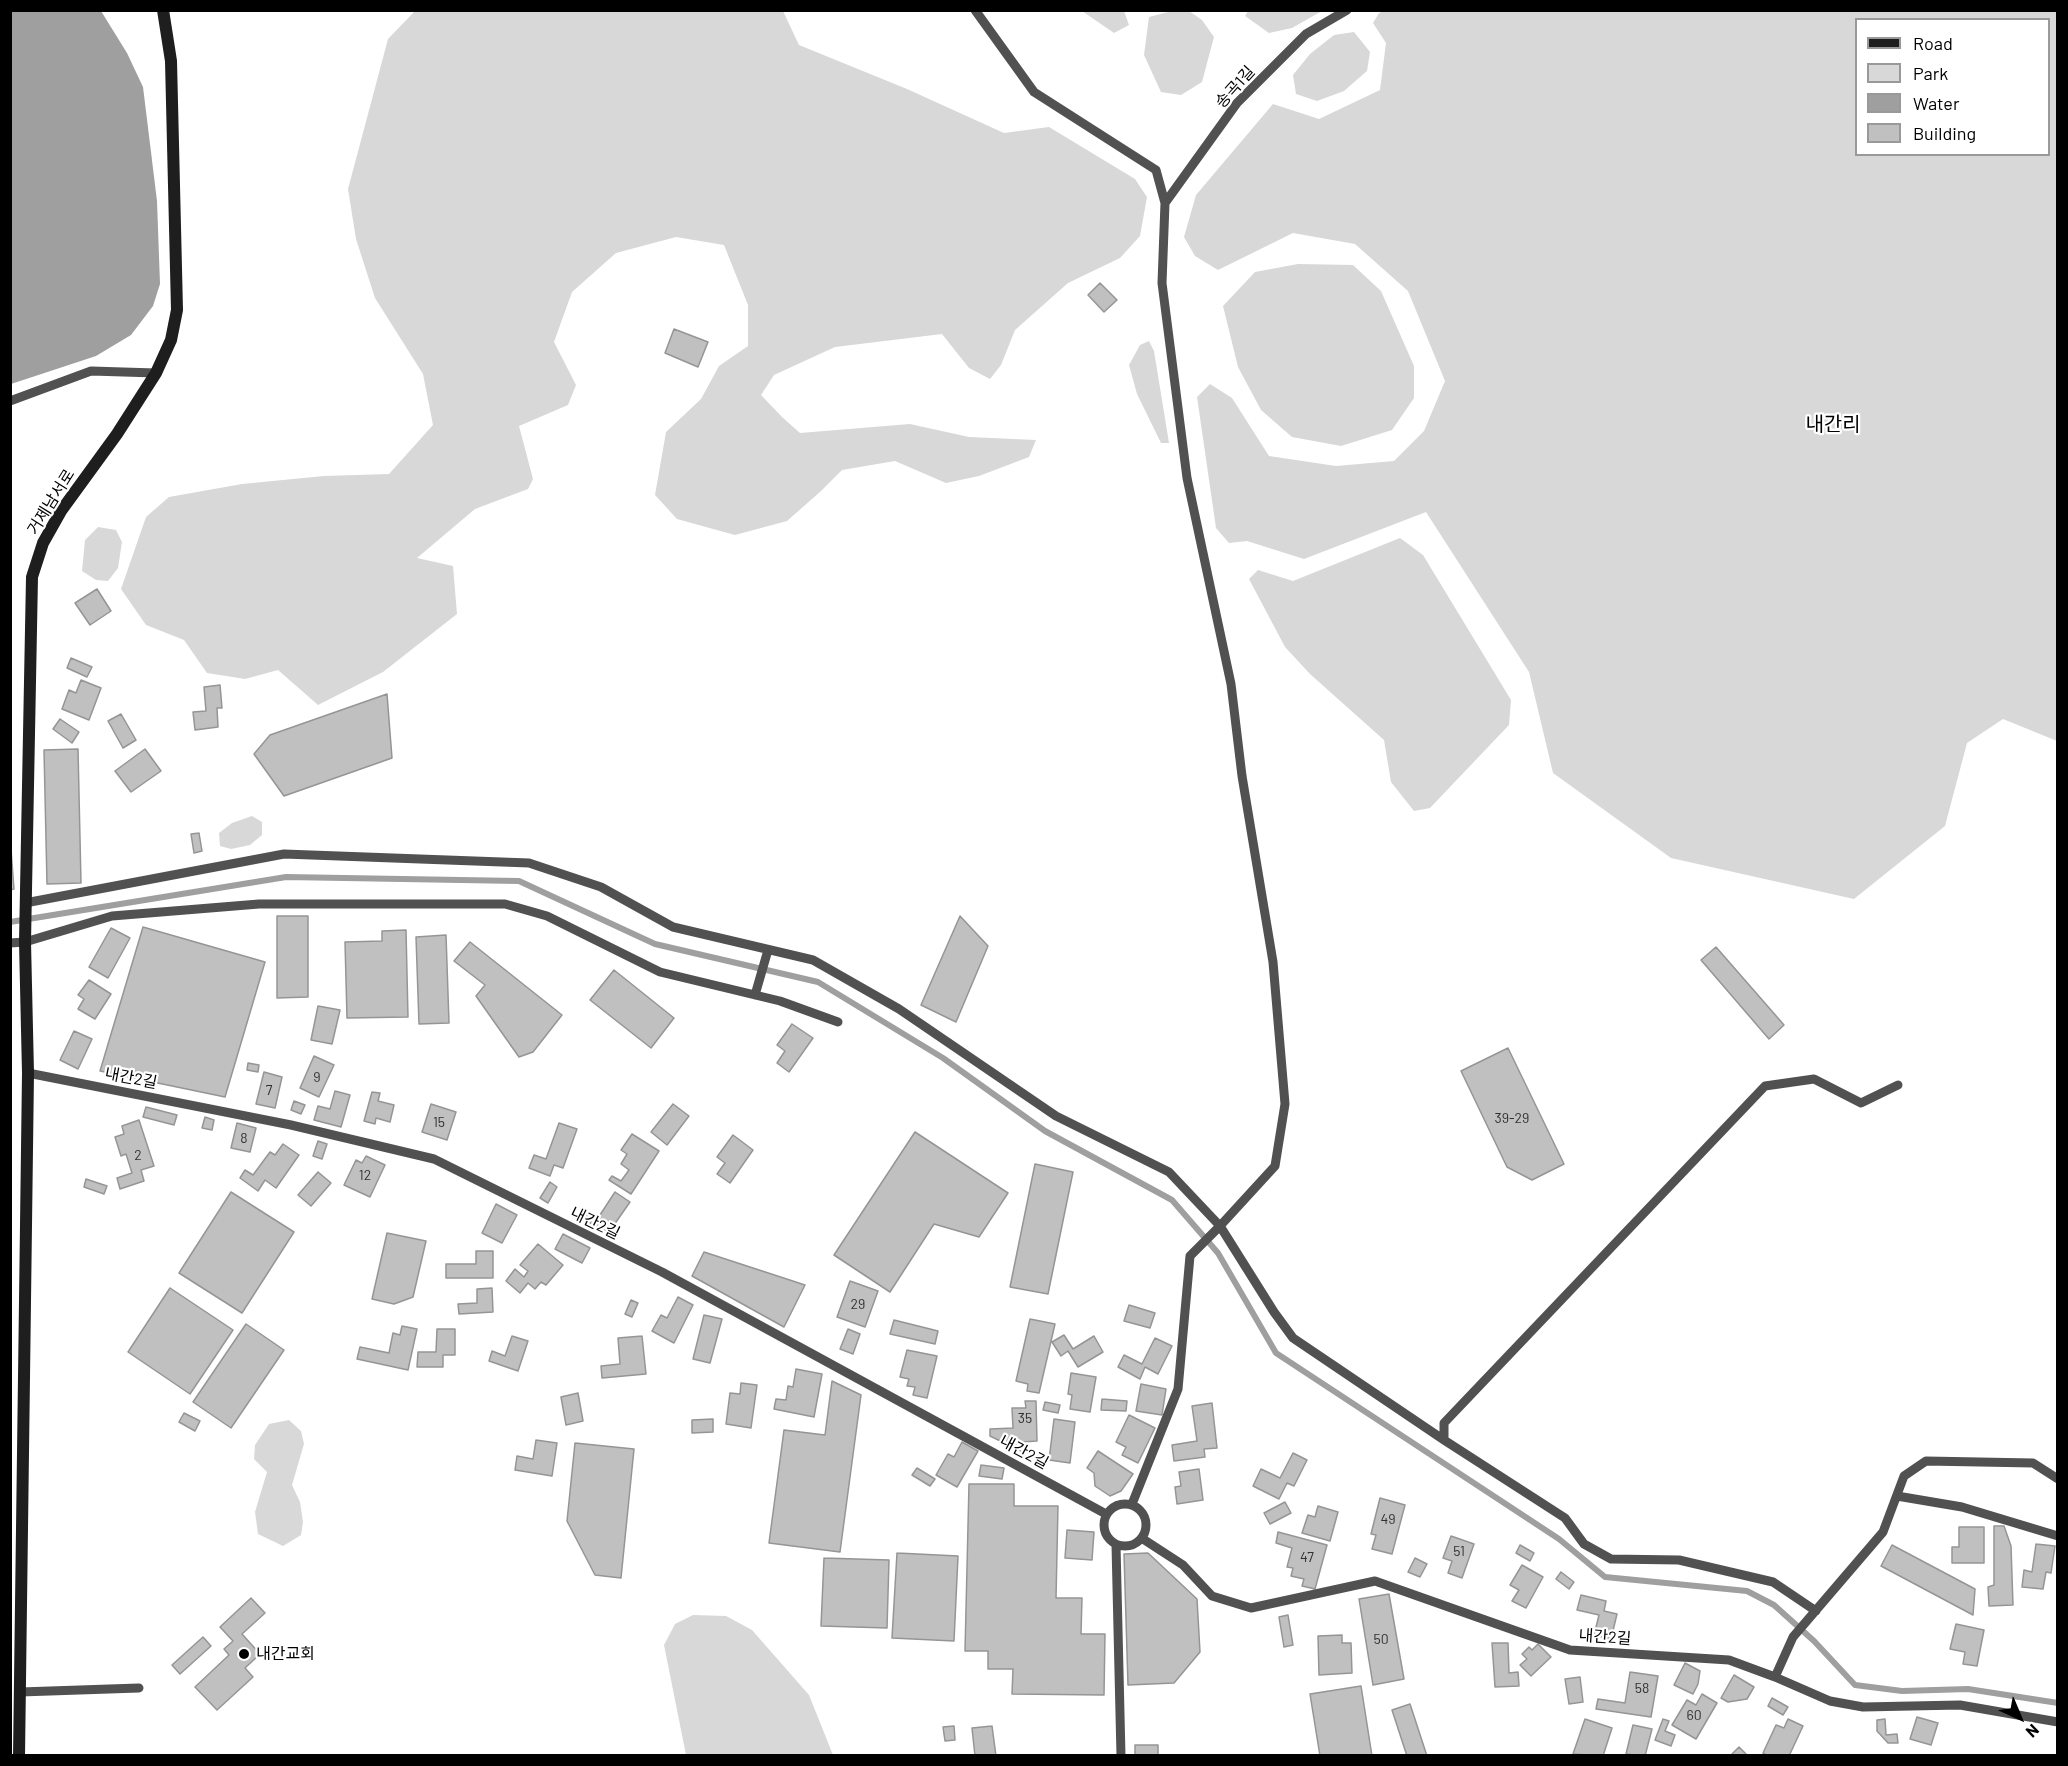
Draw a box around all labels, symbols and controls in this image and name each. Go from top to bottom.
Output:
legend [1855,18,2050,156]
text: Road [1913,32,1953,54]
street label: 송곡1길 [1211,62,1259,112]
text: Park [1913,62,1948,84]
text: Water [1913,92,1960,114]
text: Building [1913,122,1976,144]
district label: 내간리 [1805,412,1861,436]
street label: 거제남서로 [23,466,79,538]
street label: 내간2길 [103,1064,159,1092]
house number: 9 [313,1069,321,1085]
house number: 7 [266,1082,272,1098]
house number: 39-29 [1495,1110,1529,1126]
house number: 15 [433,1114,445,1130]
house number: 8 [240,1130,248,1146]
house number: 2 [134,1147,142,1163]
house number: 12 [359,1167,371,1183]
street label: 내간2길 [567,1203,623,1243]
house number: 29 [851,1296,865,1312]
house number: 35 [1018,1410,1032,1426]
street label: 내간2길 [996,1431,1052,1473]
house number: 49 [1380,1511,1396,1527]
house number: 51 [1453,1543,1465,1559]
house number: 47 [1300,1549,1314,1565]
street label: 내간2길 [1578,1626,1632,1648]
house number: 50 [1373,1631,1389,1647]
place label: 내간교회 [256,1644,315,1664]
marker: 내간교회 [237,1647,251,1661]
house number: 58 [1635,1680,1649,1696]
north arrow [1990,1688,2050,1748]
house number: 60 [1686,1707,1702,1723]
text: N [2022,1721,2043,1742]

